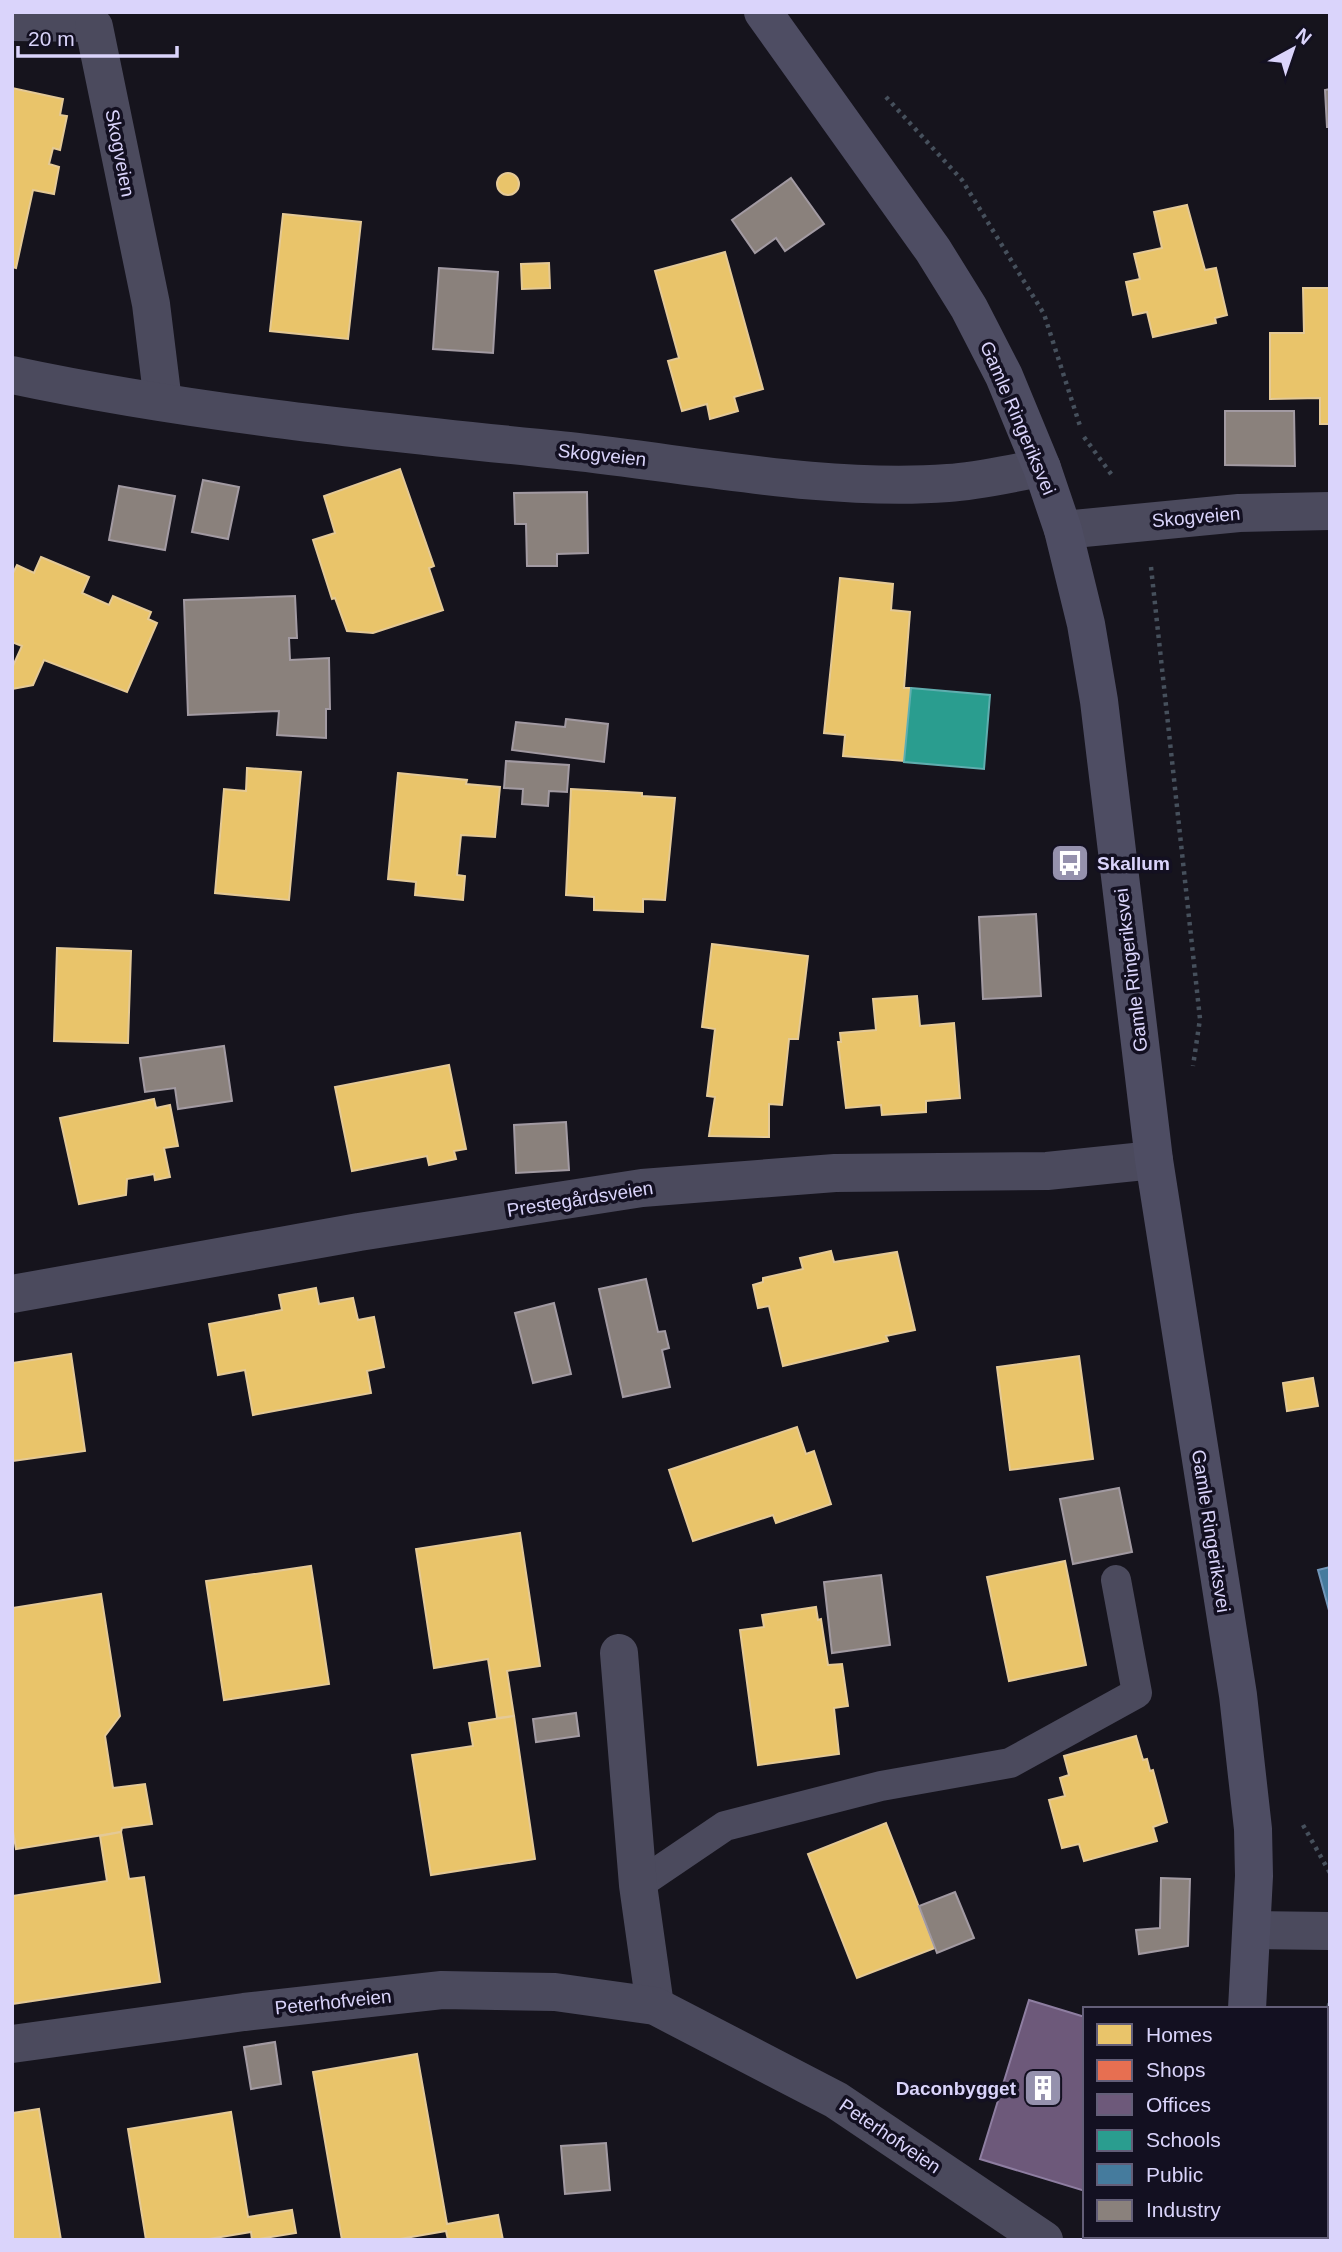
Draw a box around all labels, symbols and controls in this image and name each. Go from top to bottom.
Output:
scale bar [18,14,177,58]
north arrow [1258,14,1328,84]
text: N [1292,24,1316,49]
text: 20 m [28,27,75,50]
street label: Skogveien [101,107,139,199]
street label: Gamle Ringeriksvei [976,338,1060,498]
street label: Skogveien [557,440,647,470]
street label: Skogveien [1151,503,1241,531]
bus stop icon: Skallum [1049,842,1091,884]
place label: Skallum [1097,853,1170,874]
street label: Gamle Ringeriksvei [1111,887,1151,1053]
street label: Prestegårdsveien [505,1177,655,1221]
street label: Gamle Ringeriksvei [1188,1448,1234,1614]
street label: Peterhofveien [274,1985,392,2019]
legend [1083,2007,1328,2238]
text: Homes [1146,2023,1213,2046]
text: Shops [1146,2058,1206,2081]
building icon: Daconbygget [1022,2067,1064,2109]
place label: Daconbygget [896,2078,1017,2099]
text: Offices [1146,2093,1211,2116]
street label: Peterhofveien [836,2095,944,2177]
text: Schools [1146,2128,1221,2151]
text: Public [1146,2163,1203,2186]
text: Industry [1146,2198,1221,2221]

